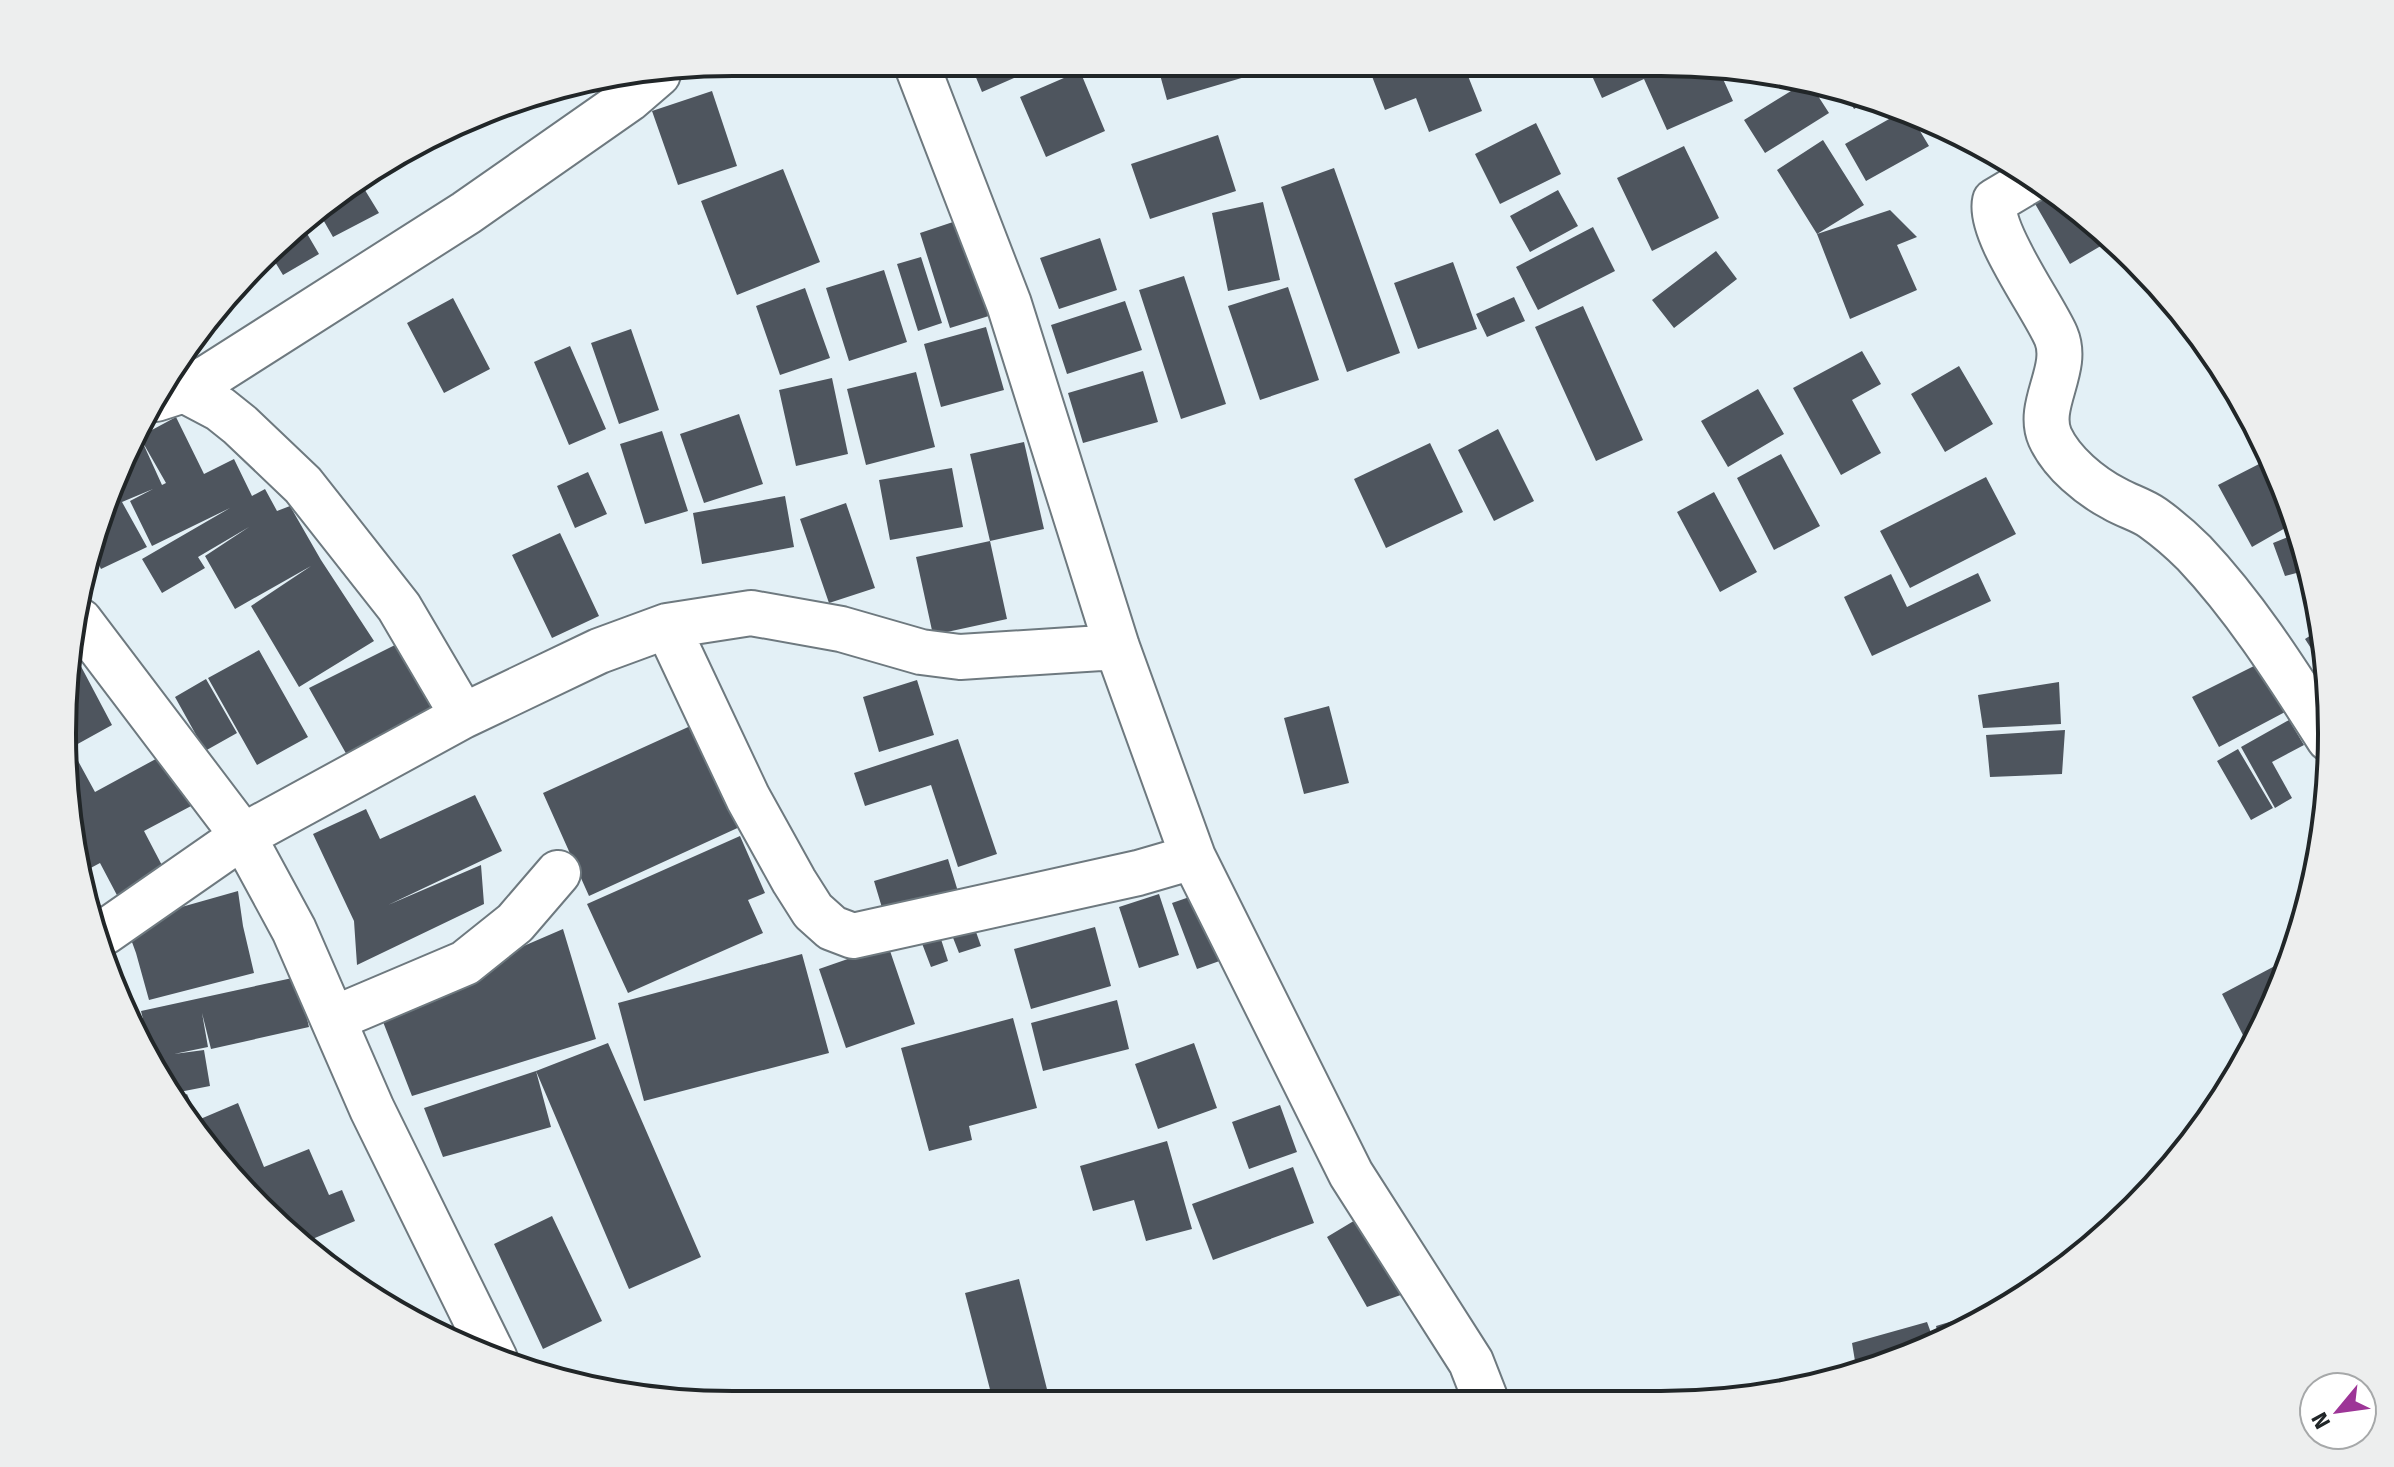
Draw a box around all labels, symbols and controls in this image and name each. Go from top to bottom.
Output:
north arrow [2298,1371,2378,1451]
text: N [2306,1408,2336,1433]

